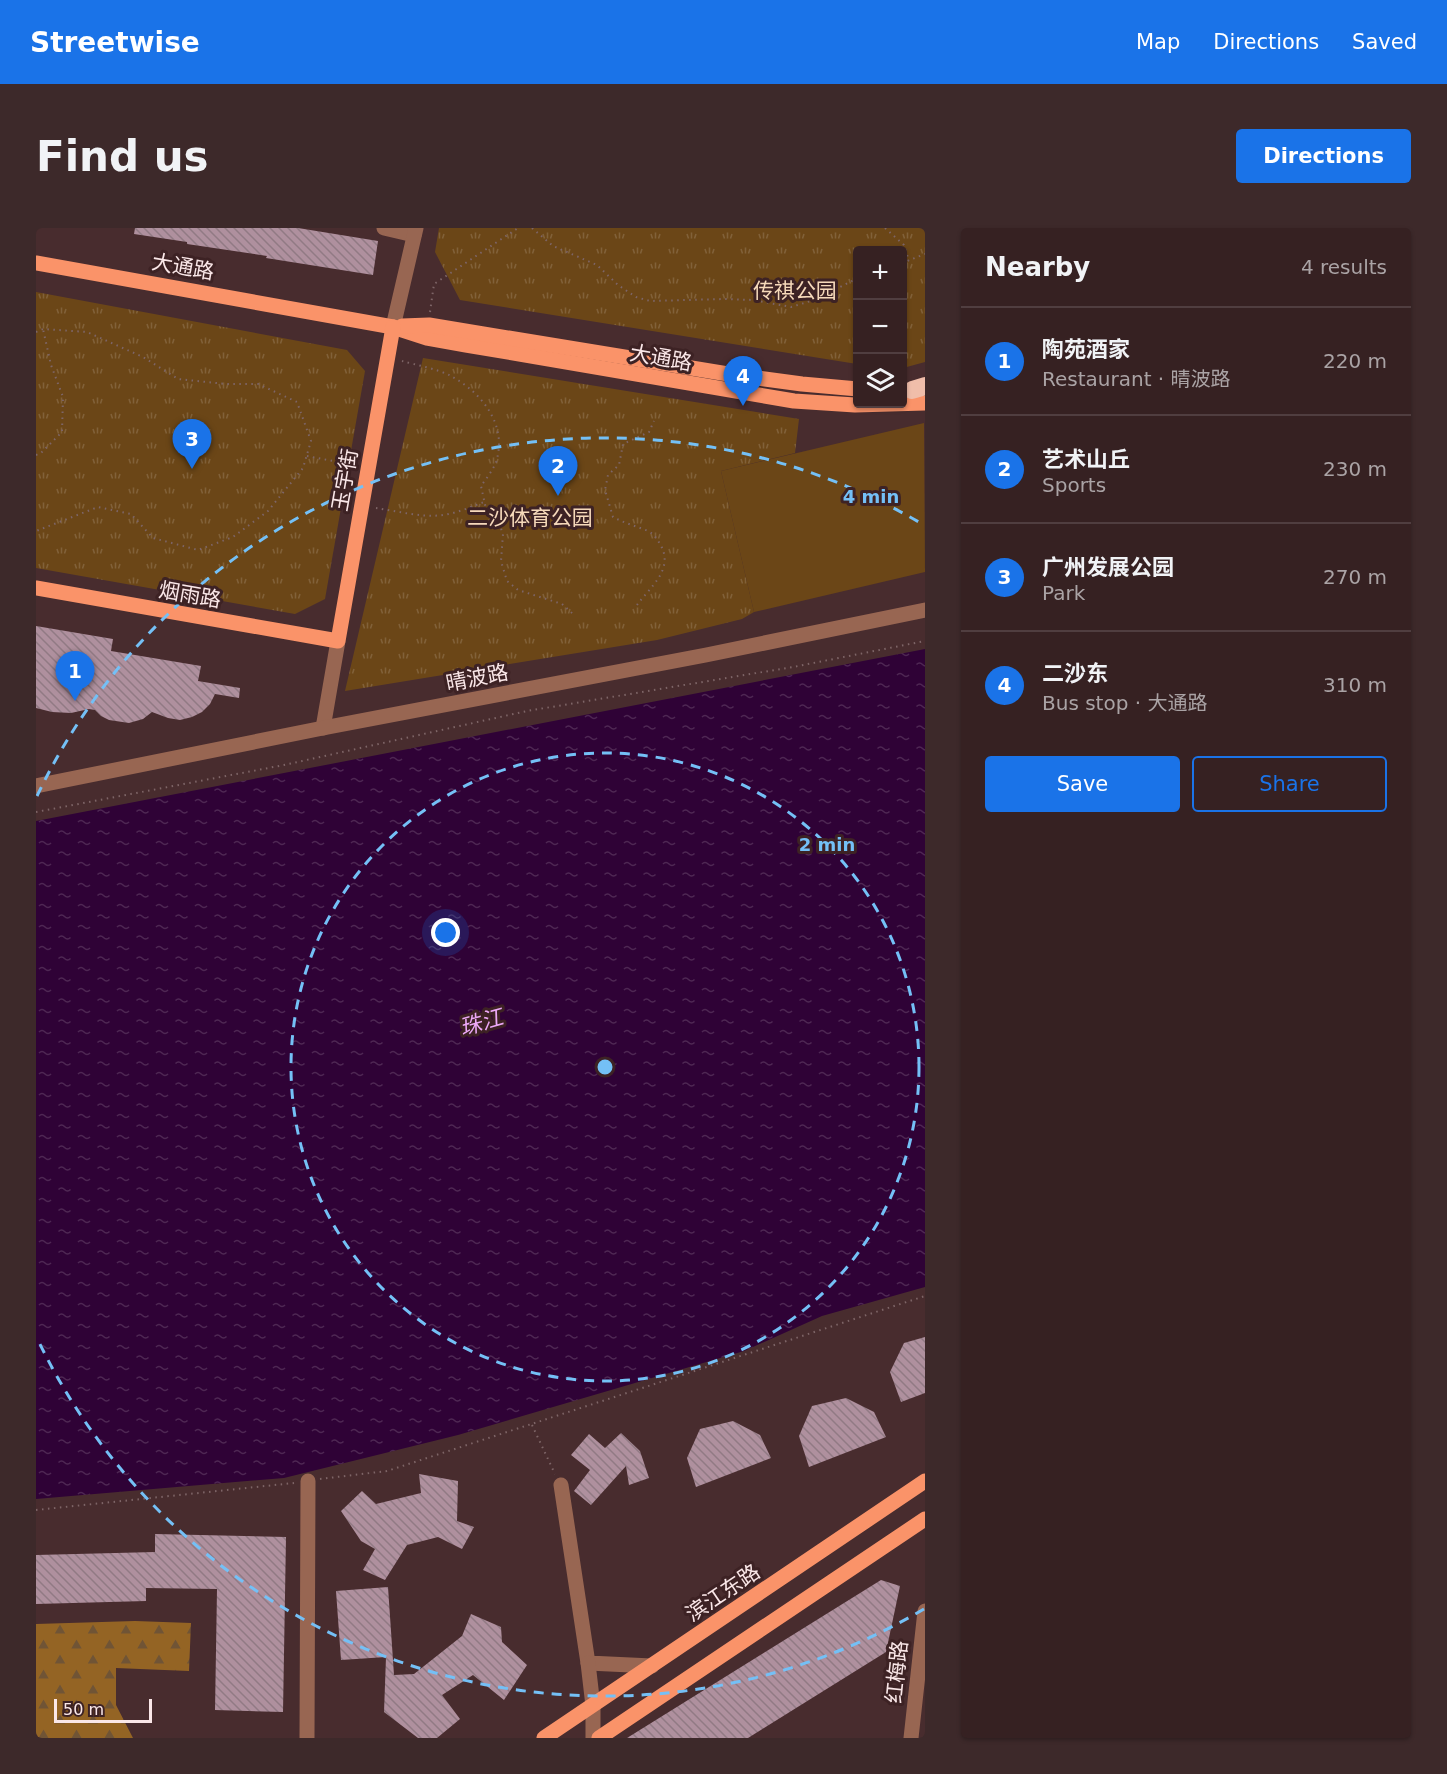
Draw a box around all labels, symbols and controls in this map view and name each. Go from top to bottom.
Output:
text: Streetwise [30,26,200,59]
text: Map [1136,30,1180,54]
text: Directions [1213,30,1319,54]
text: Saved [1352,30,1417,54]
button: Directions [1236,129,1411,183]
text: Find us [36,132,209,181]
map controls [853,246,907,408]
button: + [853,246,907,300]
street label: 大通路 [150,250,216,284]
text: Nearby [985,252,1090,282]
text: 4 results [1301,255,1387,279]
park label: 传祺公园 [753,279,837,303]
button: − [853,300,907,354]
text: 陶苑酒家 [1042,337,1130,362]
street label: 大通路 [628,341,694,375]
text: 1 [998,349,1011,373]
text: 220 m [1323,349,1387,373]
button: layers [853,354,907,408]
pin: 4 [724,356,762,406]
text: Restaurant · 晴波路 [1042,367,1231,391]
pin: 3 [172,420,212,469]
pin: 2 [538,446,578,496]
street label: 玉宇街 [328,447,362,513]
text: 艺术山丘 [1042,447,1130,472]
text: 2 [998,457,1011,481]
text: 230 m [1323,457,1387,481]
text: Sports [1042,473,1106,497]
text: 4 min [843,486,899,507]
park label: 二沙体育公园 [467,506,593,530]
text: 广州发展公园 [1042,555,1174,580]
text: 3 [998,565,1011,589]
text: 270 m [1323,565,1387,589]
street label: 烟雨路 [157,578,223,612]
text: Park [1042,581,1085,605]
pin: 1 [56,652,94,701]
street label: 晴波路 [444,660,510,696]
text: 二沙东 [1042,661,1108,686]
text: 4 [998,673,1011,697]
text: 310 m [1323,673,1387,697]
text: Bus stop · 大通路 [1042,691,1207,715]
button: Save [985,756,1180,812]
button: Share [1192,756,1387,812]
text: 2 min [799,834,855,855]
your location [431,918,460,947]
water label: 珠江 [457,1004,508,1041]
centre of rings [595,1057,615,1077]
street label: 滨江东路 [681,1560,765,1626]
street label: 红梅路 [882,1639,912,1705]
scale bar [54,1696,152,1724]
text: 50 m [63,1700,104,1719]

